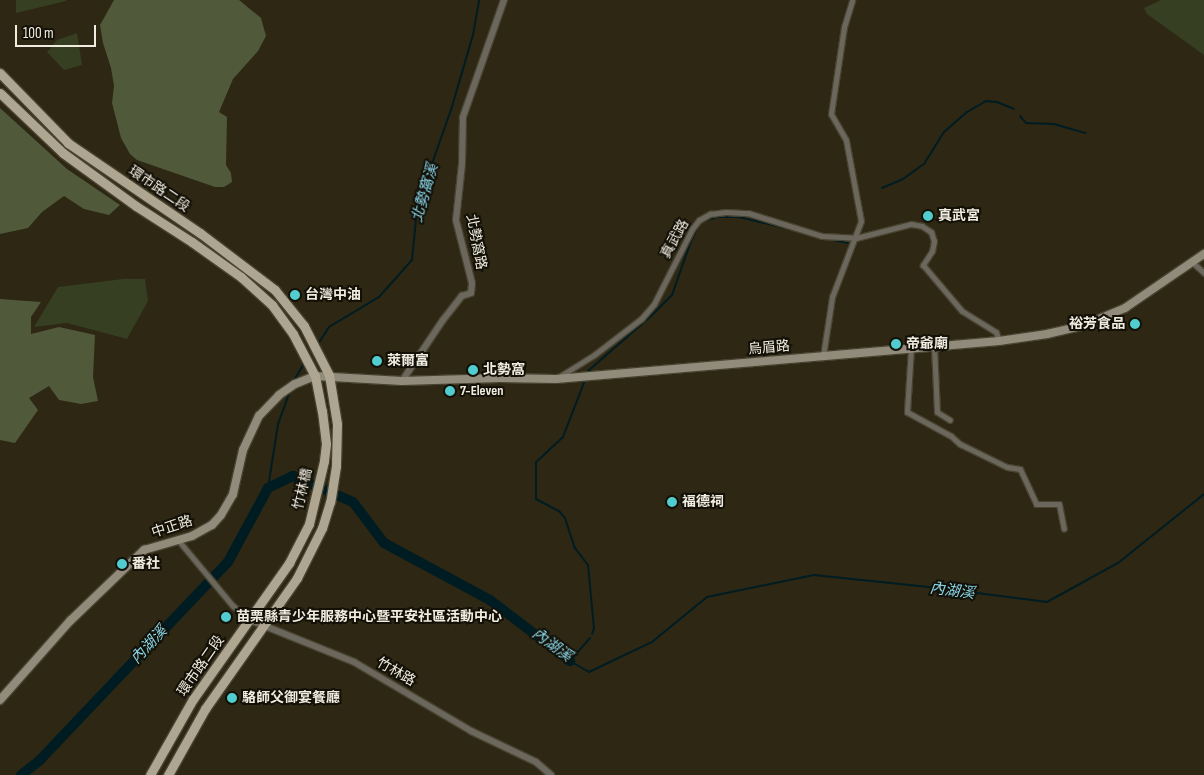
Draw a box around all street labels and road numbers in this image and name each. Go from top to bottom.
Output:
street label: 環市路二段 [125,162,193,216]
street label: 北勢窩路 [462,213,490,271]
street label: 真武路 [657,217,693,261]
street label: 烏眉路 [747,338,791,358]
street label: 竹林橋 [290,467,316,511]
street label: 中正路 [149,513,195,541]
street label: 環市路二段 [174,633,228,699]
street label: 竹林路 [374,654,418,690]

